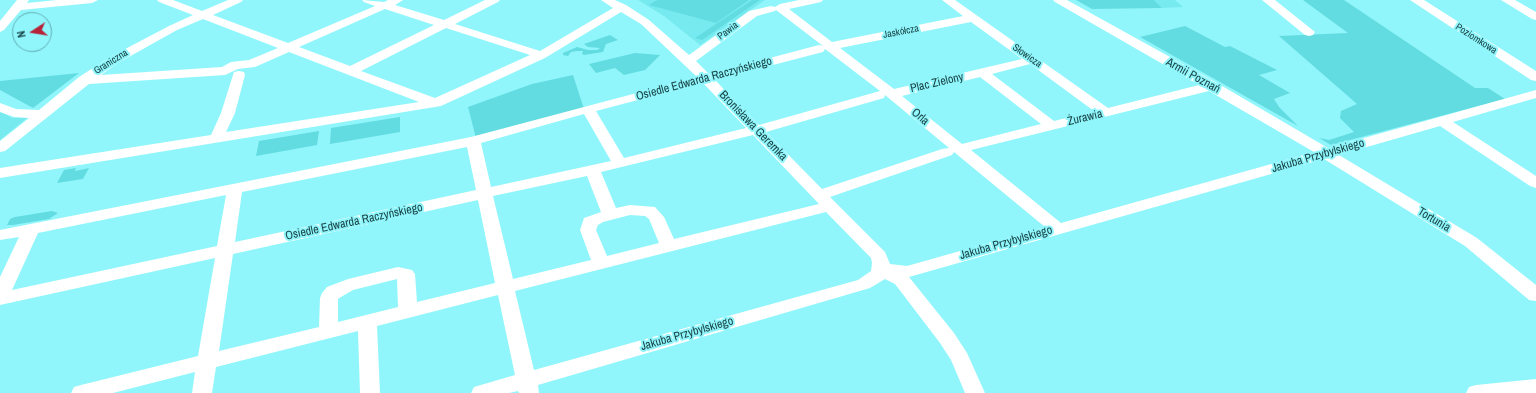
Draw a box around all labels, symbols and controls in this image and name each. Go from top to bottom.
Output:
north arrow [12,12,52,52]
street label: Pawia [715,19,741,43]
street label: Poziomkowa [1453,21,1499,57]
street label: Jaskółcza [882,23,920,41]
text: N [14,30,29,39]
street label: Słowicza [1010,42,1044,70]
street label: Graniczna [92,47,130,77]
street label: Osiedle Edwarda Raczyńskiego [635,54,773,104]
street label: Armii Poznań [1163,55,1223,97]
street label: Plac Zielony [909,70,965,96]
street label: Bronisława Geremka [716,88,790,164]
street label: Orla [908,106,932,128]
street label: Żurawia [1066,107,1104,129]
street label: Jakuba Przybylskiego [1270,136,1366,176]
street label: Osiedle Edwarda Raczyńskiego [284,200,424,244]
street label: Tortunia [1415,205,1453,235]
street label: Jakuba Przybylskiego [958,223,1054,263]
street label: Jakuba Przybylskiego [639,314,735,354]

